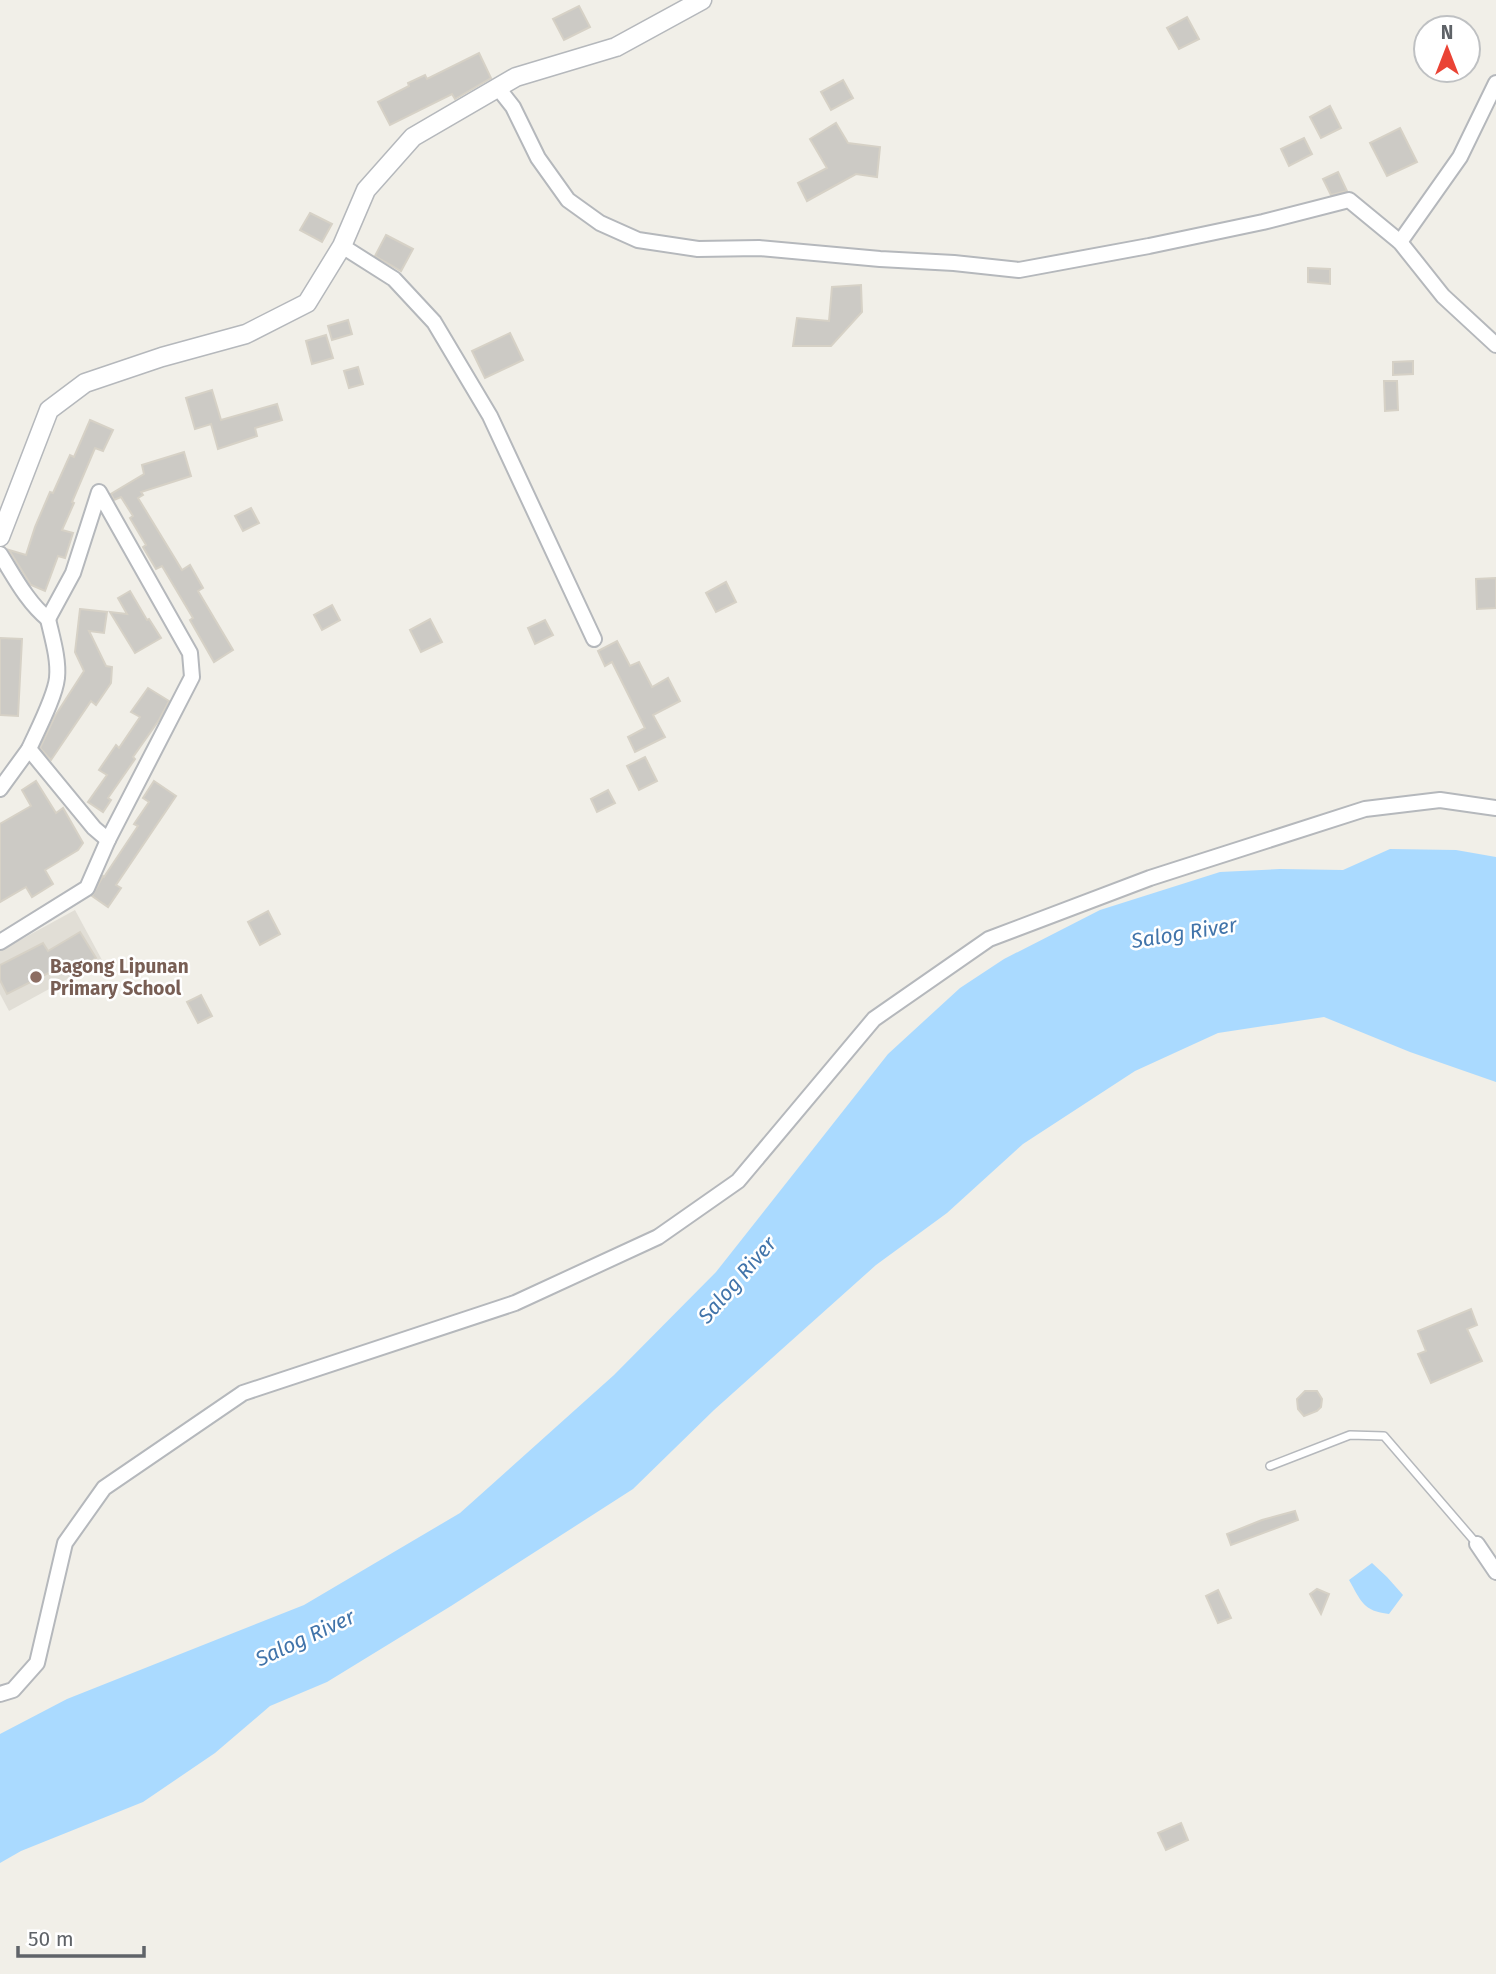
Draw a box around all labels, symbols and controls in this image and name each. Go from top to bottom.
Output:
north arrow [1412,14,1482,84]
text: N [1441,21,1453,44]
water label: Salog River [1128,912,1240,954]
place label: Bagong Lipunan Primary School [50,955,189,1000]
marker: Bagong Lipunan Primary School [28,969,44,985]
water label: Salog River [692,1231,782,1329]
water label: Salog River [250,1603,360,1673]
scale bar [18,1914,144,1958]
text: 50 m [28,1926,74,1952]

